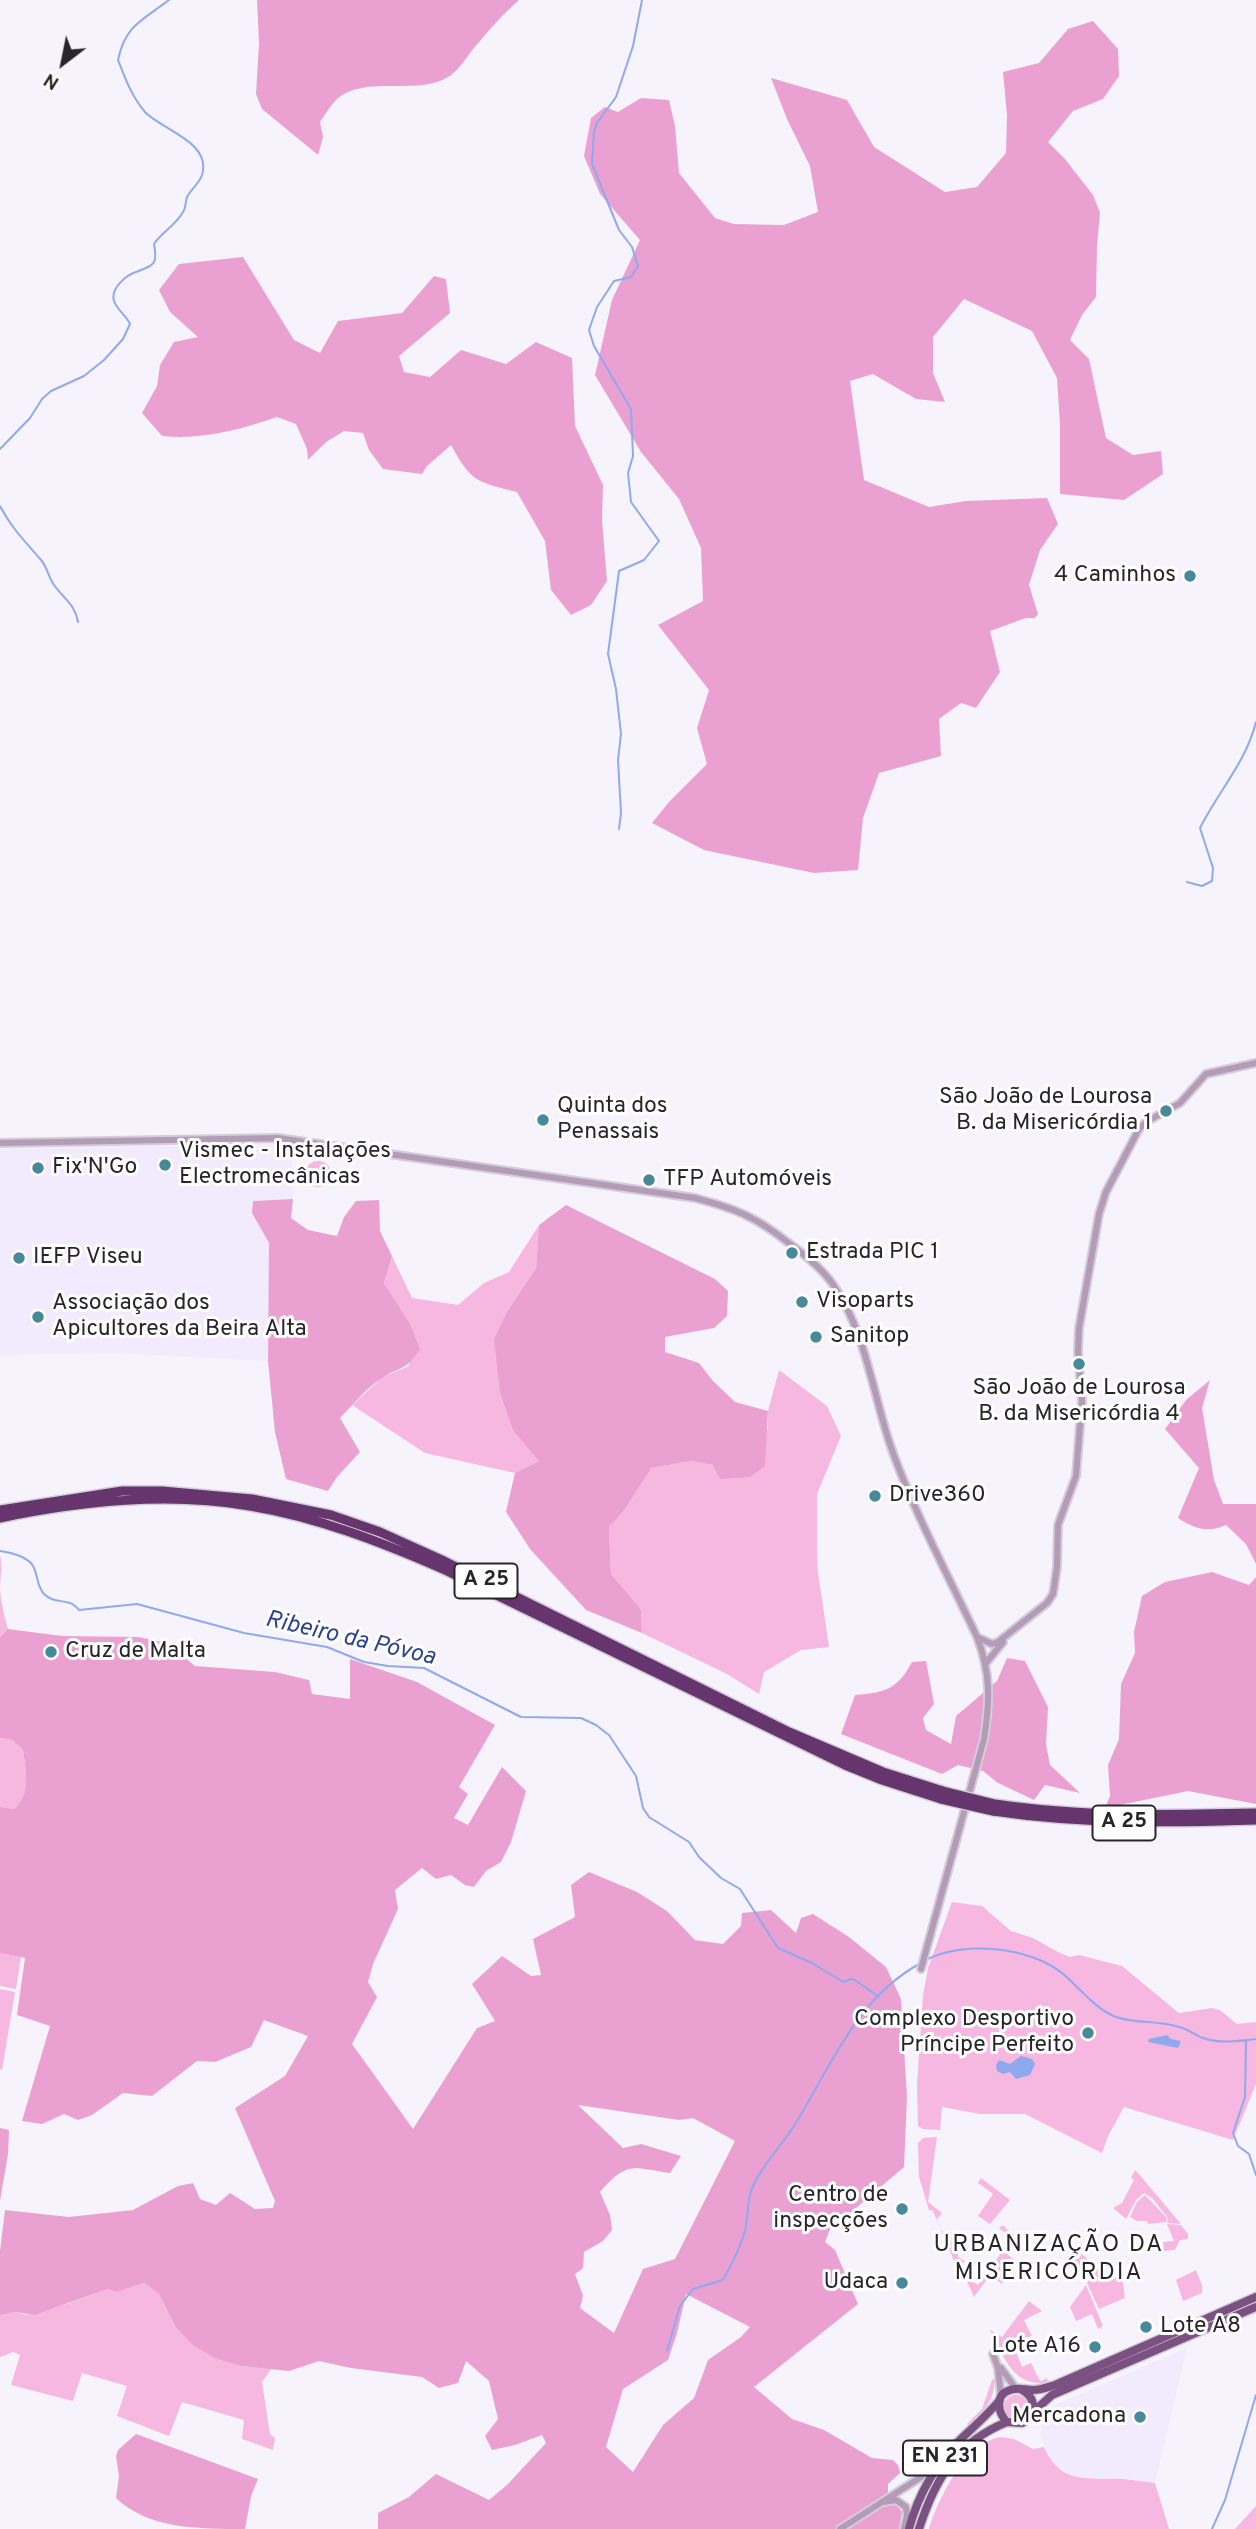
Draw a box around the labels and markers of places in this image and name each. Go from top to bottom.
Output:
place label: 4 Caminhos [1054,562,1176,590]
marker: 4 Caminhos [1182,568,1198,584]
place label: São João de Lourosa B. da Misericórdia 1 [939,1084,1152,1138]
place label: Quinta dos Penassais [557,1093,667,1147]
marker: São João de Lourosa B. da Misericórdia 1 [1158,1103,1174,1119]
marker: Quinta dos Penassais [535,1112,551,1128]
place label: Vismec - Instalações Electromecânicas [179,1138,391,1192]
place label: Fix'N'Go [52,1154,137,1182]
marker: Vismec - Instalações Electromecânicas [157,1157,173,1173]
marker: Fix'N'Go [30,1160,46,1176]
place label: TFP Automóveis [663,1166,832,1194]
marker: TFP Automóveis [641,1172,657,1188]
place label: Estrada PIC 1 [806,1239,939,1267]
place label: IEFP Viseu [33,1244,143,1272]
marker: Estrada PIC 1 [784,1245,800,1261]
marker: IEFP Viseu [11,1250,27,1266]
place label: Visoparts [816,1288,914,1316]
place label: Associação dos Apicultores da Beira Alta [52,1290,307,1344]
marker: Visoparts [794,1294,810,1310]
marker: Associação dos Apicultores da Beira Alta [30,1309,46,1325]
place label: Sanitop [830,1323,909,1351]
marker: Sanitop [808,1329,824,1345]
marker: São João de Lourosa B. da Misericórdia 4 [1071,1356,1087,1372]
place label: São João de Lourosa B. da Misericórdia 4 [973,1375,1185,1429]
place label: Drive360 [889,1482,986,1510]
marker: Drive360 [867,1488,883,1504]
place label: Cruz de Malta [65,1638,206,1666]
marker: Cruz de Malta [43,1644,59,1660]
place label: Complexo Desportivo Príncipe Perfeito [854,2006,1074,2060]
marker: Complexo Desportivo Príncipe Perfeito [1080,2025,1096,2041]
place label: Centro de inspecções [773,2182,888,2236]
marker: Centro de inspecções [894,2201,910,2217]
place label: Udaca [823,2269,888,2297]
marker: Udaca [894,2275,910,2291]
place label: Lote A8 [1160,2313,1241,2341]
marker: Lote A8 [1138,2319,1154,2335]
place label: Lote A16 [992,2333,1081,2361]
marker: Lote A16 [1087,2339,1103,2355]
place label: Mercadona [1012,2403,1126,2431]
marker: Mercadona [1132,2409,1148,2425]

